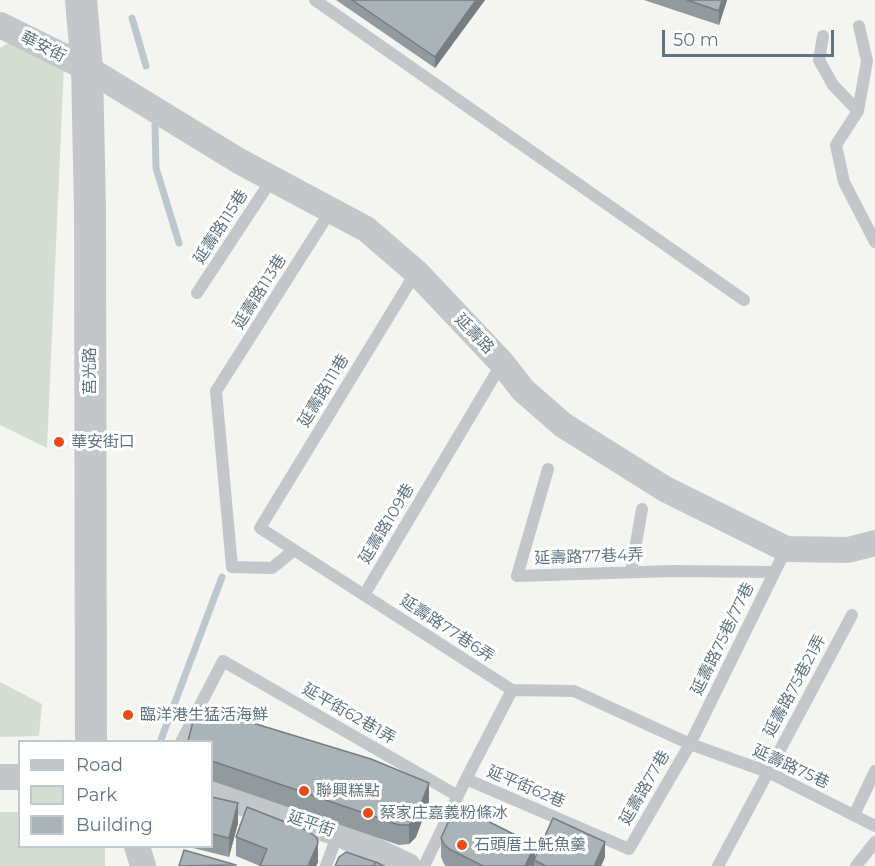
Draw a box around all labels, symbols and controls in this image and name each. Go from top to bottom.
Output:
scale bar [665,18,838,56]
street label: 華安街 [17,28,69,66]
text: 50 m [673,29,719,51]
street label: 延壽路115巷 [190,186,252,268]
street label: 延壽路113巷 [229,251,291,333]
street label: 延壽路 [450,310,498,358]
street label: 莒光路 [80,347,100,395]
street label: 延壽路111巷 [295,351,353,431]
place label: 華安街口 [71,432,135,452]
marker: 華安街口 [52,435,66,449]
street label: 延壽路109巷 [356,480,418,568]
street label: 延壽路77巷4弄 [534,545,644,569]
street label: 延壽路75巷/77巷 [687,580,759,698]
street label: 延壽路77巷6弄 [396,591,498,667]
street label: 延壽路75巷21弄 [760,632,830,740]
street label: 延平街62巷1弄 [299,680,399,748]
place label: 臨洋港生猛活海鮮 [140,705,268,725]
marker: 臨洋港生猛活海鮮 [121,708,135,722]
legend [18,740,213,848]
street label: 延壽路75巷 [750,741,832,793]
street label: 延壽路77巷 [616,747,674,829]
text: Road [76,754,123,776]
street label: 延平街62巷 [484,762,568,812]
place label: 聯興糕點 [316,781,380,801]
text: Park [76,784,117,806]
marker: 聯興糕點 [297,784,311,798]
place label: 蔡家庄嘉義粉條冰 [380,803,508,823]
marker: 蔡家庄嘉義粉條冰 [361,806,375,820]
street label: 延平街 [285,807,337,841]
text: Building [76,814,153,836]
place label: 石頭厝土魠魚羹 [474,835,586,855]
marker: 石頭厝土魠魚羹 [455,838,469,852]

